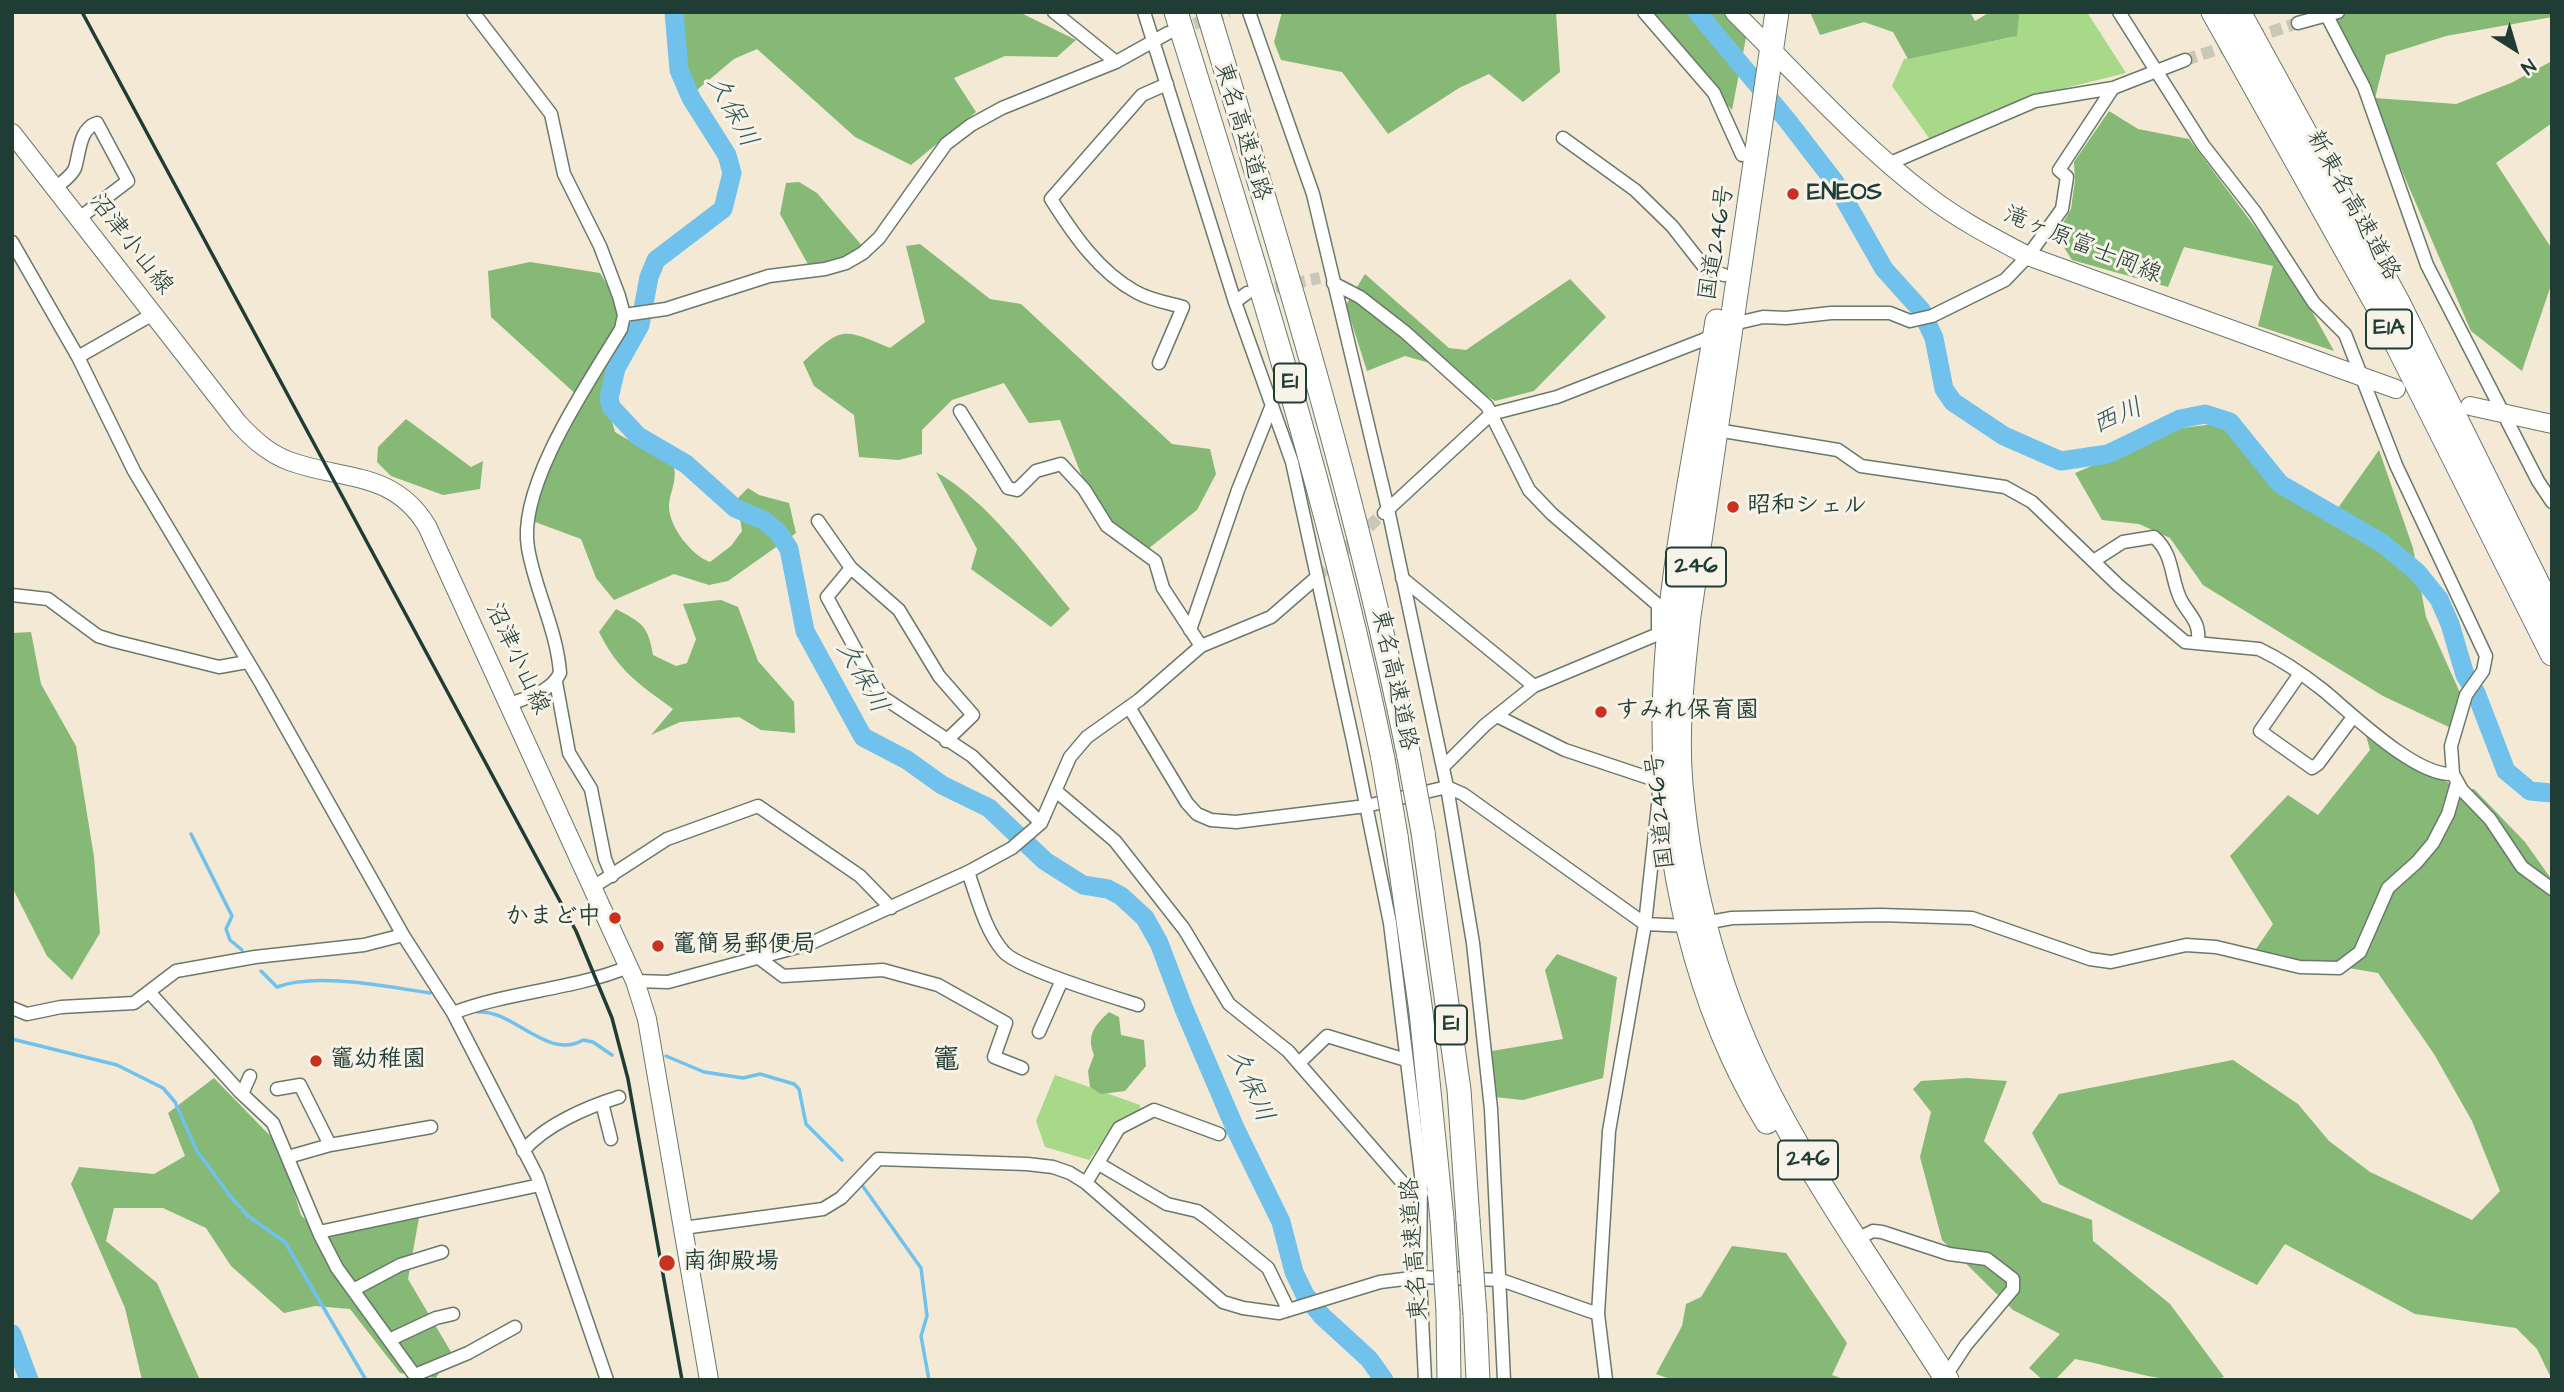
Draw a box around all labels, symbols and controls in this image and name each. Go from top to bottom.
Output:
north arrow [2480,14,2550,84]
text: N [2515,52,2541,81]
street label: 東名高速道路 [1206,59,1276,205]
water label: 久保川 [699,70,763,154]
street label: 新東名高速道路 [2299,126,2405,286]
place label: ENEOS [1807,180,1882,208]
street label: 国道246号 [1695,183,1741,303]
marker: ENEOS [1785,186,1801,202]
street label: 沼津小山線 [82,189,178,301]
street label: 滝ヶ原富士岡線 [1999,201,2165,291]
road number: E1A [2366,310,2412,348]
road number: E1 [1274,364,1306,402]
water label: 西川 [2088,393,2148,443]
place label: 昭和シェル [1747,493,1867,521]
marker: 昭和シェル [1725,499,1741,515]
road number: 246 [1666,548,1726,586]
street label: 沼津小山線 [478,599,554,719]
street label: 東名高速道路 [1364,607,1422,753]
water label: 久保川 [828,636,894,720]
place label: すみれ保育園 [1615,698,1759,726]
marker: すみれ保育園 [1593,704,1609,720]
street label: 国道246号 [1642,751,1682,871]
place label: かまど中 [505,904,601,932]
marker: かまど中 [607,910,623,926]
place label: 竃簡易郵便局 [672,932,816,960]
marker: 竃簡易郵便局 [650,938,666,954]
road number: E1 [1435,1006,1467,1044]
water label: 久保川 [1219,1044,1279,1128]
district label: 竈 [932,1045,960,1079]
place label: 竈幼稚園 [330,1047,426,1075]
marker: 竈幼稚園 [308,1053,324,1069]
road number: 246 [1778,1140,1838,1180]
street label: 東名高速道路 [1397,1176,1435,1322]
place label: 南御殿場 [683,1249,779,1277]
marker: 南御殿場 [657,1253,677,1273]

